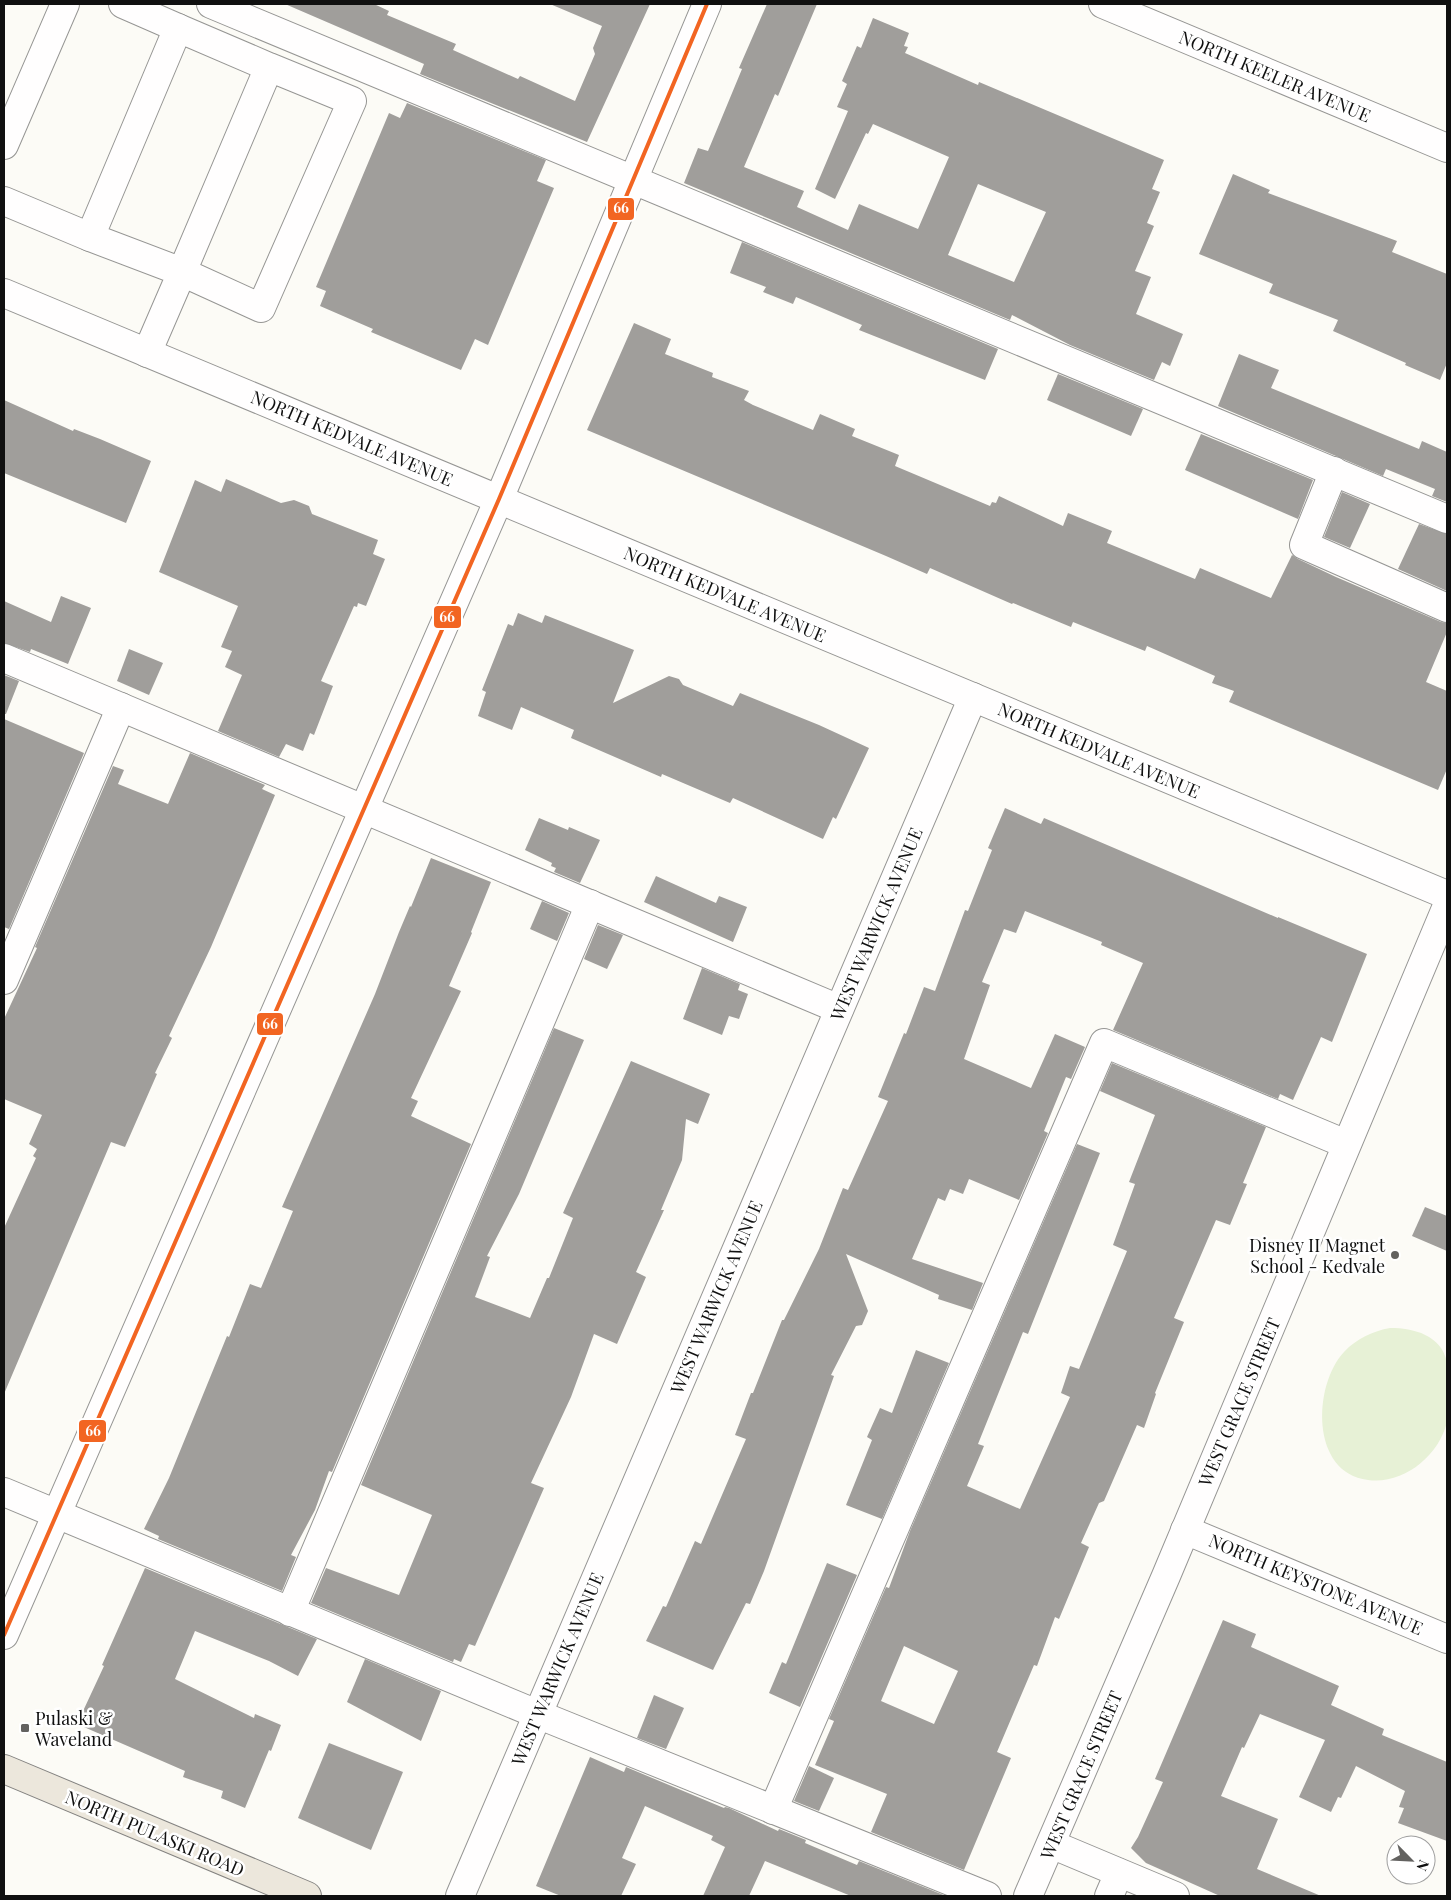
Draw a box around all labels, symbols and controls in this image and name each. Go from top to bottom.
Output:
street label: NORTH KEELER AVENUE [1176,25,1374,127]
line badge: 66 [607,197,635,221]
text: 66 [613,198,629,217]
street label: NORTH KEDVALE AVENUE [247,384,457,492]
street label: NORTH KEDVALE AVENUE [620,540,830,648]
line badge: 66 [433,605,462,629]
text: 66 [439,607,455,626]
street label: NORTH KEDVALE AVENUE [994,696,1204,804]
street label: WEST WARWICK AVENUE [824,824,928,1025]
line badge: 66 [256,1012,284,1036]
text: 66 [262,1014,278,1033]
street label: WEST WARWICK AVENUE [664,1197,768,1398]
place label: Disney II Magnet School - Kedvale [1249,1233,1386,1278]
marker: Disney II Magnet School - Kedvale [1389,1249,1401,1261]
street label: WEST GRACE STREET [1192,1314,1285,1491]
line badge: 66 [78,1419,107,1443]
text: 66 [85,1421,101,1440]
street label: NORTH KEYSTONE AVENUE [1205,1528,1427,1640]
street label: WEST WARWICK AVENUE [505,1569,609,1770]
street label: WEST GRACE STREET [1034,1687,1127,1864]
place label: Pulaski & Waveland [34,1706,113,1751]
marker: Pulaski & Waveland [19,1722,31,1734]
street label: NORTH PULASKI ROAD [62,1784,248,1882]
north arrow [1386,1835,1436,1885]
text: N [1413,1857,1434,1874]

